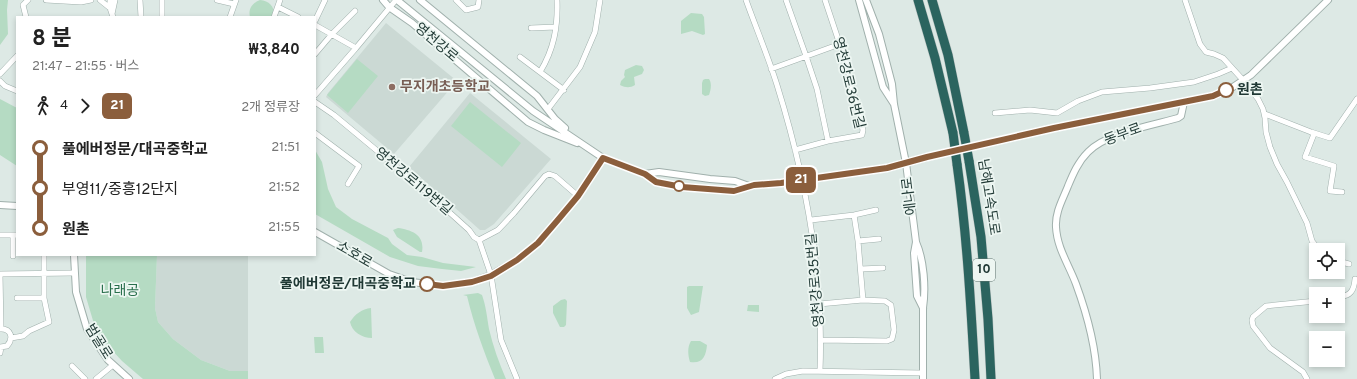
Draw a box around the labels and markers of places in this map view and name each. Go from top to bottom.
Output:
place label: 무지개초등학교 [400,78,490,96]
marker: 무지개초등학교 [387,82,397,92]
marker: 원촌 [1218,82,1234,98]
place label: 원촌 [1237,82,1263,99]
unlabelled marker [673,180,685,192]
place label: 풀에버정문/대곡중학교 [280,275,416,293]
marker: 풀에버정문/대곡중학교 [419,276,435,292]

